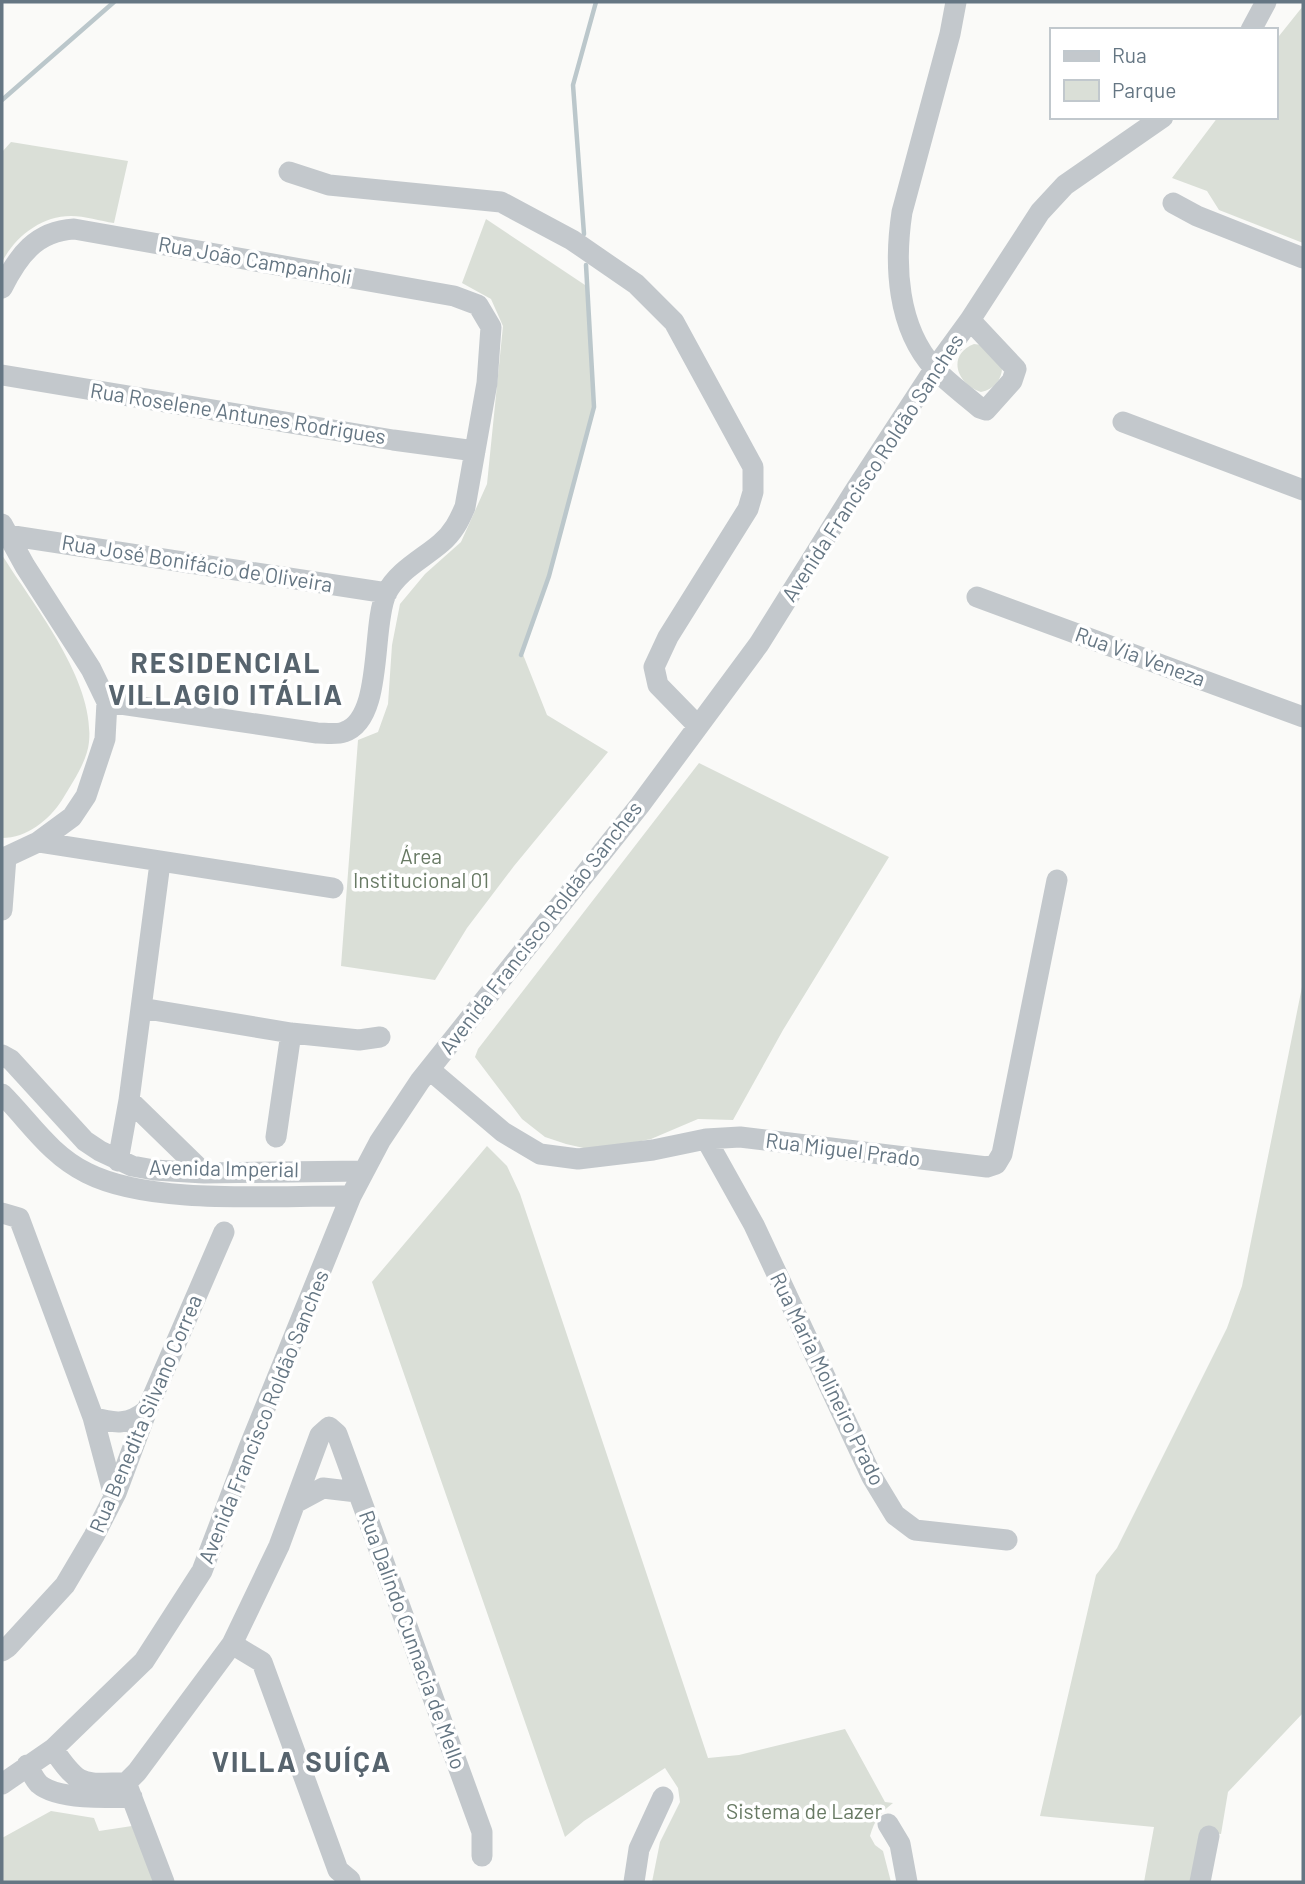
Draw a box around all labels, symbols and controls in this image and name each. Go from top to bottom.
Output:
legend [1050,28,1277,119]
text: Rua [1112,42,1147,67]
text: Parque [1112,77,1177,102]
street label: Rua João Campanholi [157,230,354,289]
street label: Avenida Francisco Roldão Sanches [776,329,968,606]
street label: Rua Roselene Antunes Rodrigues [89,377,388,448]
street label: Rua José Bonifácio de Oliveira [60,529,334,596]
street label: Rua Via Veneza [1072,620,1209,691]
district label: RESIDENCIAL VILLAGIO ITÁLIA [108,645,344,711]
street label: Avenida Francisco Roldão Sanches [433,796,646,1059]
park label: Área Institucional 01 [353,843,489,892]
street label: Rua Miguel Prado [764,1127,922,1170]
street label: Avenida Imperial [149,1154,299,1181]
street label: Avenida Francisco Roldão Sanches [192,1266,333,1567]
street label: Rua Maria Molineiro Prado [766,1268,891,1489]
street label: Rua Benedita Silvano Correa [83,1291,206,1536]
street label: Rua Dalindo Cunnacia de Mello [355,1507,472,1772]
district label: VILLA SUÍÇA [212,1744,392,1778]
park label: Sistema de Lazer [726,1798,882,1823]

